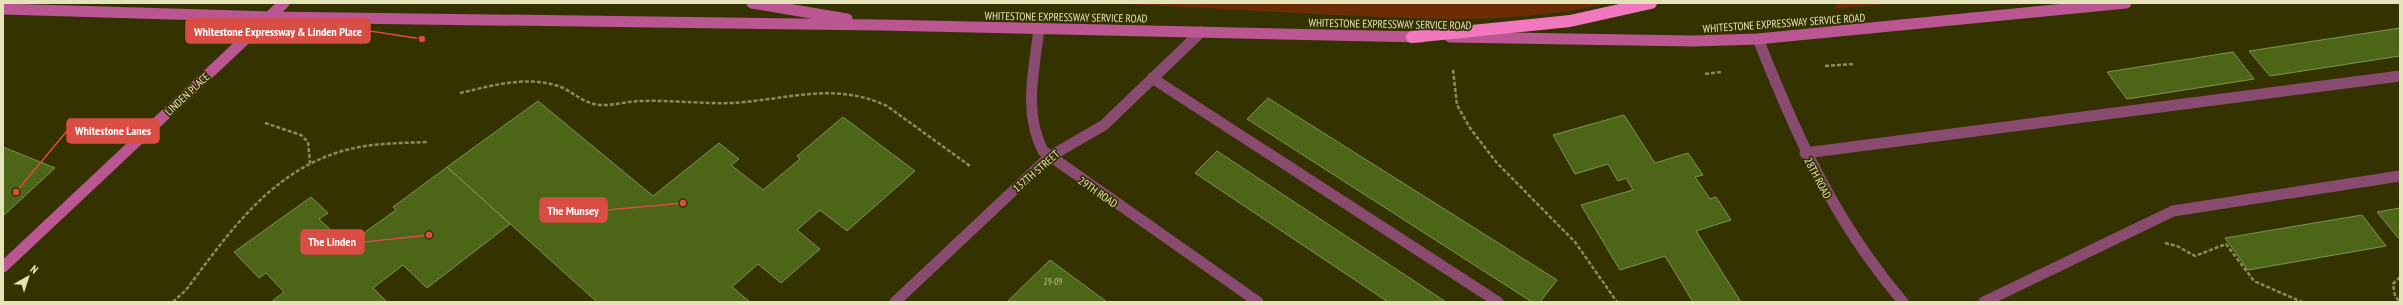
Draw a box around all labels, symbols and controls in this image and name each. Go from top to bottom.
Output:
street label: WHITESTONE EXPRESSWAY SERVICE ROAD [984,9,1148,25]
street label: WHITESTONE EXPRESSWAY SERVICE ROAD [1702,10,1866,36]
street label: WHITESTONE EXPRESSWAY SERVICE ROAD [1308,16,1472,32]
callout: Whitestone Expressway & Linden Place [186,19,370,43]
text: Whitestone Expressway & Linden Place [193,24,362,39]
street label: LINDEN PLACE [162,70,212,118]
callout: Whitestone Lanes [67,119,159,143]
text: Whitestone Lanes [74,123,151,138]
street label: 137TH STREET [1010,147,1062,195]
street label: 28TH ROAD [1801,155,1835,201]
street label: 29TH ROAD [1076,173,1121,211]
callout: The Munsey [540,198,607,222]
text: The Munsey [547,203,599,218]
callout: The Linden [301,230,364,254]
text: The Linden [308,234,356,249]
north arrow [8,257,48,297]
text: N [28,262,41,277]
house number: 29-09 [1044,276,1062,287]

